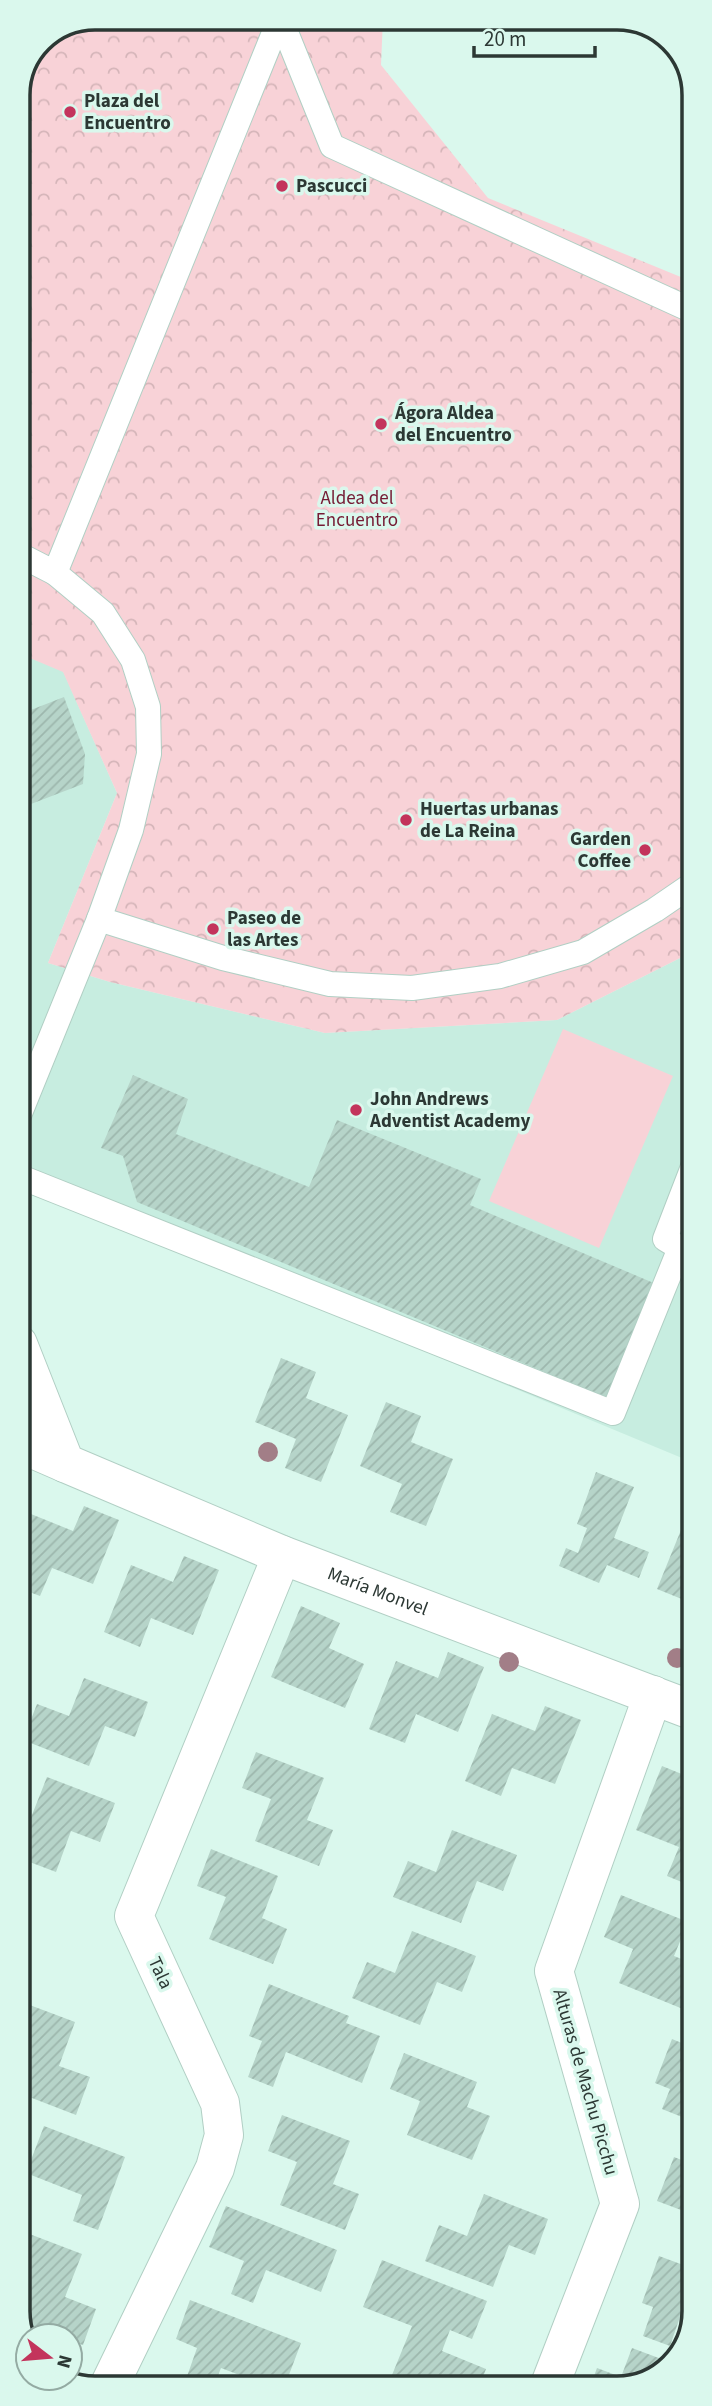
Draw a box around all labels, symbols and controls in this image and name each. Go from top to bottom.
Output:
scale bar [474,14,595,58]
text: 20 m [484,24,526,54]
place label: Plaza del Encuentro [84,88,171,137]
marker: Plaza del Encuentro [62,104,78,120]
place label: Pascucci [296,173,367,200]
marker: Pascucci [274,178,290,194]
place label: Ágora Aldea del Encuentro [394,400,512,449]
marker: Ágora Aldea del Encuentro [373,416,389,432]
park label: Aldea del Encuentro [316,485,398,534]
place label: Huertas urbanas de La Reina [420,796,558,845]
marker: Huertas urbanas de La Reina [398,812,414,828]
place label: Garden Coffee [570,826,631,875]
marker: Garden Coffee [637,842,653,858]
place label: Paseo de las Artes [227,905,301,954]
marker: Paseo de las Artes [205,921,221,937]
place label: John Andrews Adventist Academy [369,1086,531,1135]
marker: John Andrews Adventist Academy [348,1102,364,1118]
street label: María Monvel [324,1560,432,1623]
street label: Tala [141,1952,179,1994]
street label: Alturas de Machu Picchu [545,1986,625,2178]
north arrow [14,2322,84,2392]
text: N [49,2351,79,2371]

